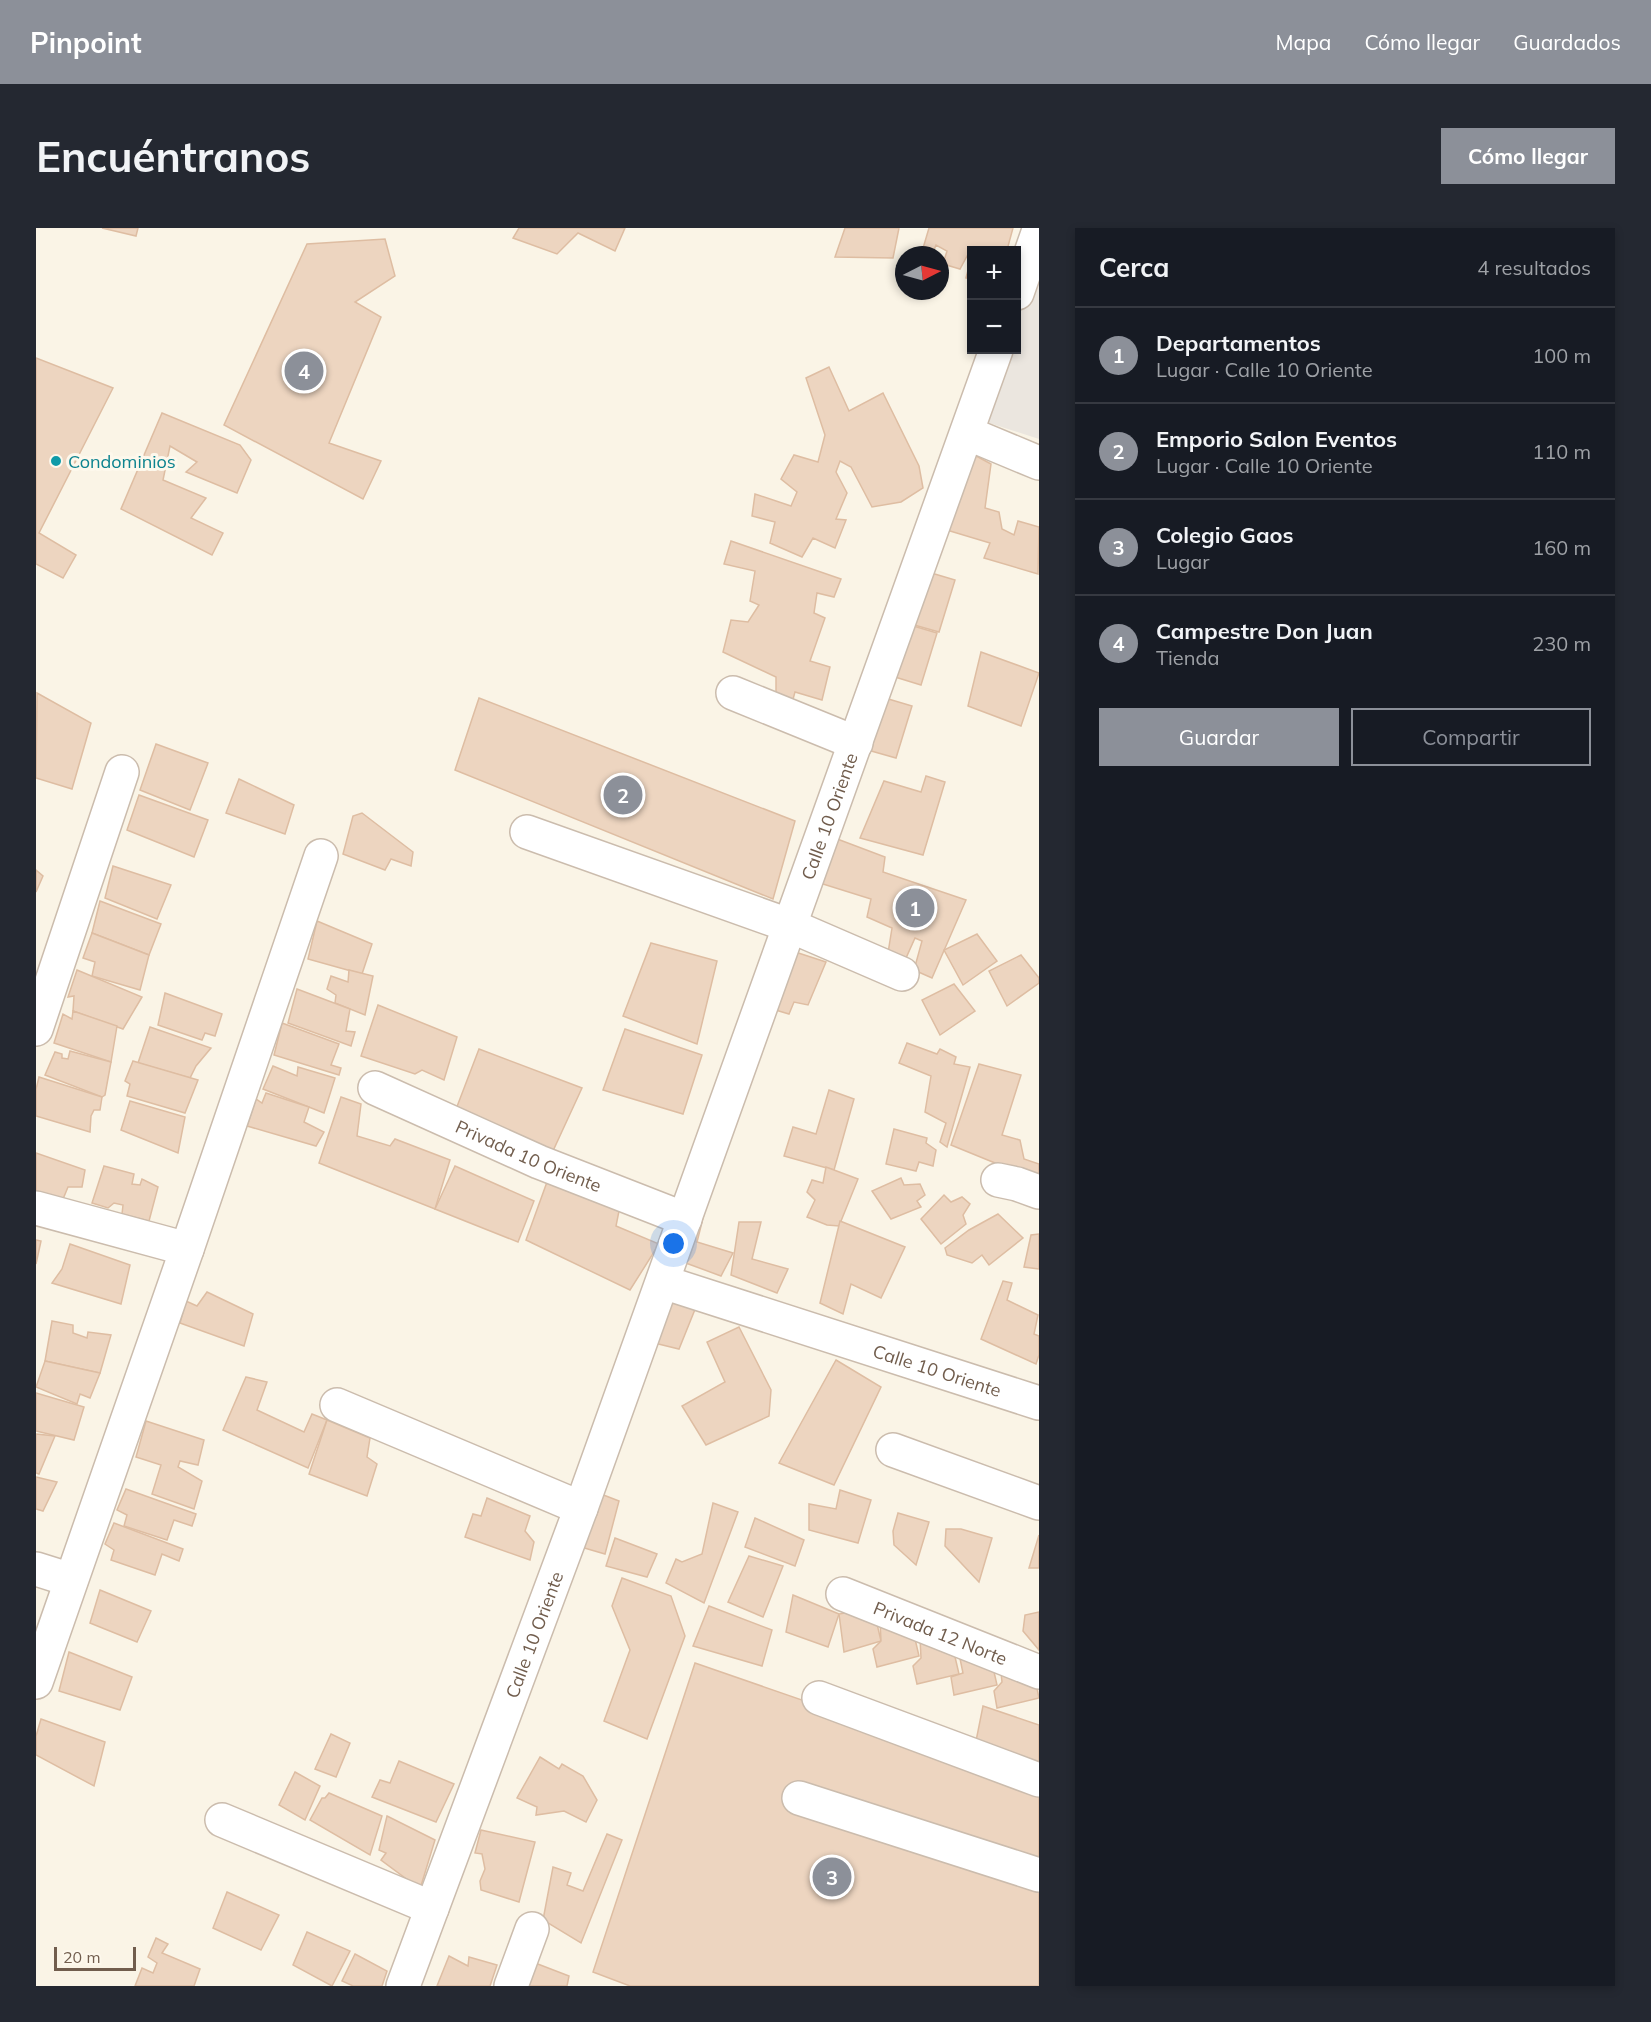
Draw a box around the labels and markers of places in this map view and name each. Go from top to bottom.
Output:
pin: 4 [284,348,324,394]
place label: Condominios [68,450,176,473]
marker: Condominios [49,454,63,468]
pin: 2 [604,772,642,818]
pin: 1 [896,886,934,930]
pin: 3 [812,1854,852,1900]

